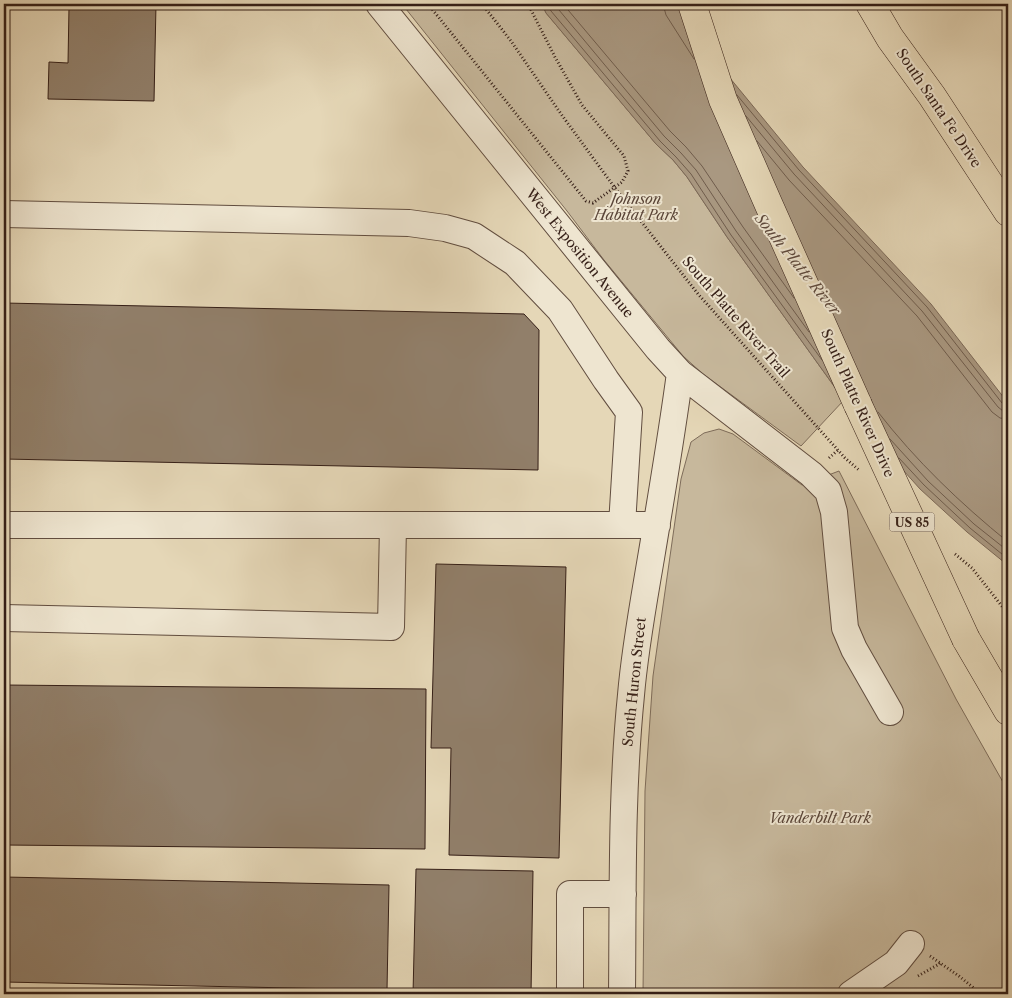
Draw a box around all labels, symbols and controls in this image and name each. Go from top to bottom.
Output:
street label: South Santa Fe Drive [892,45,986,171]
street label: West Exposition Avenue [522,184,638,322]
park label: Johnson Habitat Park [593,190,679,224]
water label: South Platte River [750,208,846,320]
street label: South Platte River Trail [678,253,794,381]
street label: South Platte River Drive [817,326,899,480]
road number: US 85 [890,512,934,532]
street label: South Huron Street [618,616,650,748]
park label: Vanderbilt Park [769,809,872,827]

